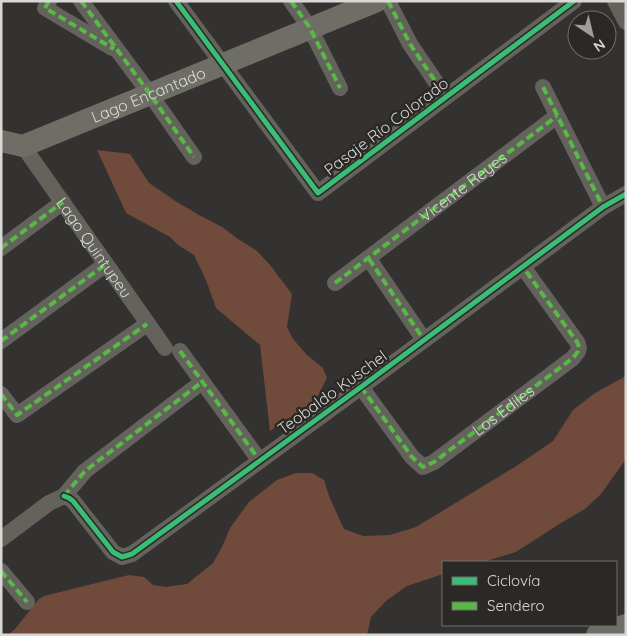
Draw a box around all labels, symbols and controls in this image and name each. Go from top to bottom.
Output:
north arrow [567,10,617,60]
text: N [590,35,609,56]
street label: Lago Encantado [88,62,209,127]
street label: Pasaje Río Colorado [320,73,452,179]
street label: Vicente Reyes [415,147,511,226]
street label: Lago Quintupeu [52,193,137,302]
street label: Teobaldo Kuschel [273,346,391,438]
street label: Los Ediles [468,381,538,440]
legend [442,561,617,626]
text: Ciclovía [487,571,540,590]
text: Sendero [487,596,545,615]

